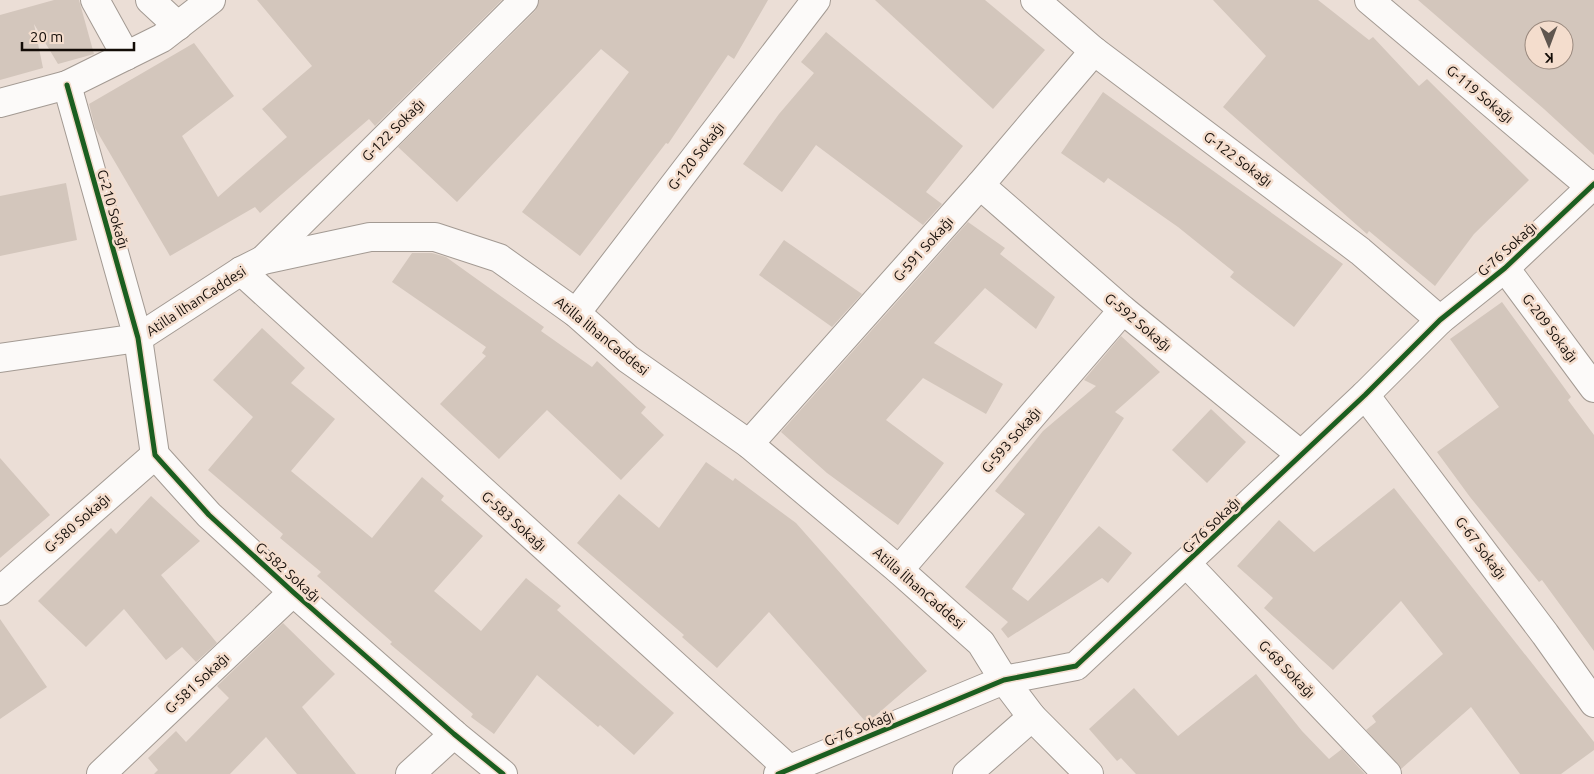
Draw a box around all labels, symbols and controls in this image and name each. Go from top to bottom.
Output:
scale bar [22,20,135,52]
north arrow [1524,20,1574,70]
text: 20 m [30,28,63,45]
text: K [1544,50,1554,66]
street label: G-119 Sokağı [1444,62,1516,126]
street label: G-122 Sokağı [359,96,427,164]
street label: G-120 Sokağı [665,119,727,193]
street label: G-122 Sokağı [1201,128,1275,190]
street label: G-210 Sokağı [94,168,132,250]
street label: G-591 Sokağı [890,213,956,285]
street label: G-76 Sokağı [1474,218,1540,280]
street label: Atilla İlhanCaddesi [143,263,249,339]
street label: G-592 Sokağı [1102,290,1174,354]
street label: G-209 Sokağı [1519,291,1581,365]
street label: Atilla İlhanCaddesi [552,293,652,379]
street label: G-593 Sokağı [978,404,1044,476]
street label: G-583 Sokağı [478,488,550,554]
street label: G-580 Sokağı [41,490,113,556]
street label: G-76 Sokağı [1179,494,1243,556]
street label: G-67 Sokağı [1452,514,1510,582]
street label: G-582 Sokağı [252,539,324,605]
street label: Atilla İlhanCaddesi [870,544,968,632]
street label: G-68 Sokağı [1256,637,1318,701]
street label: G-581 Sokağı [162,649,232,717]
street label: G-76 Sokağı [822,707,896,749]

